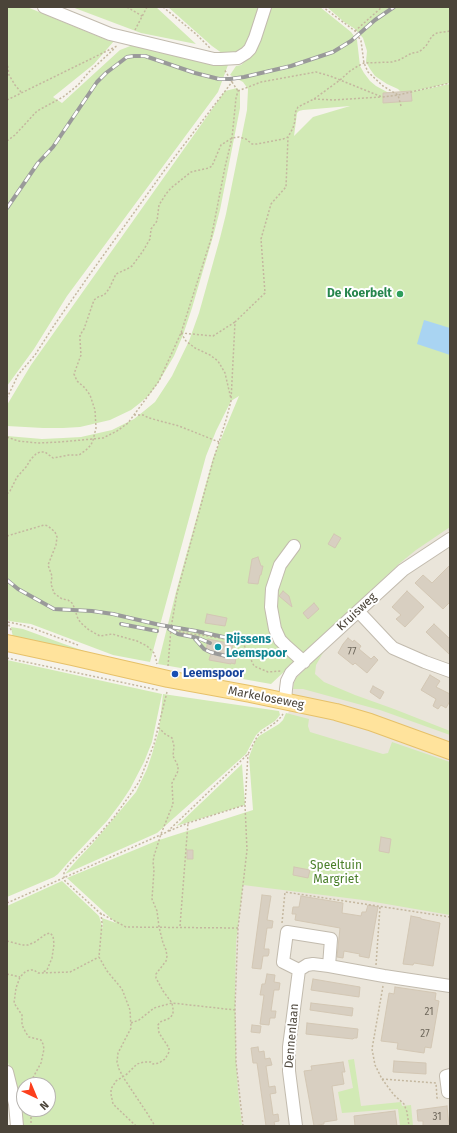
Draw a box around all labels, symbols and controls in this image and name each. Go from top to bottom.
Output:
place label: De Koerbelt [327,287,392,301]
marker: De Koerbelt [395,289,405,299]
street label: Kruisweg [334,590,380,634]
place label: Rijssens Leemspoor [226,633,287,661]
marker: Rijssens Leemspoor [213,642,223,652]
house number: 77 [348,646,356,658]
place label: Leemspoor [183,667,244,681]
marker: Leemspoor [170,669,180,679]
street label: Markeloseweg [227,684,305,712]
park label: Speeltuin Margriet [310,859,362,887]
street label: Dennenlaan [282,1003,302,1069]
house number: 21 [424,1006,434,1018]
house number: 27 [420,1028,430,1040]
north arrow [16,1077,56,1117]
text: N [37,1098,51,1112]
house number: 31 [432,1111,442,1123]

